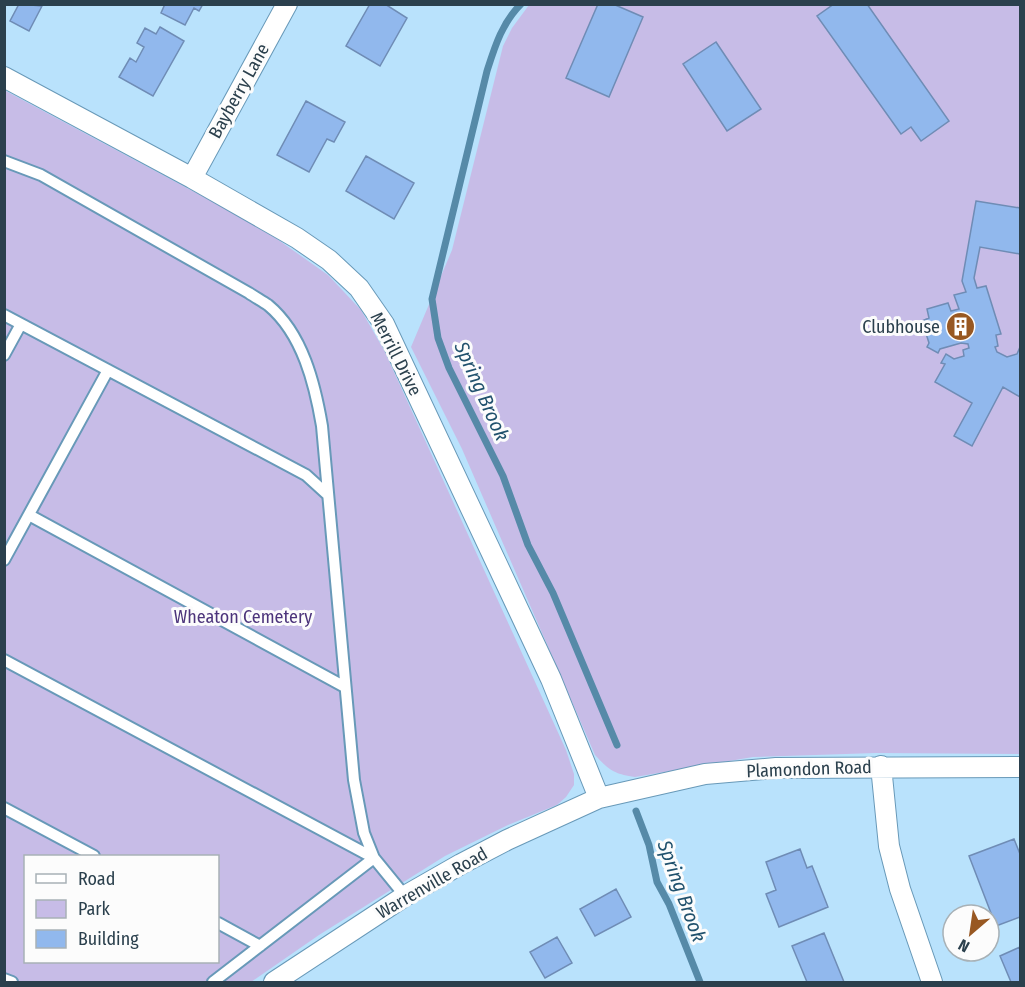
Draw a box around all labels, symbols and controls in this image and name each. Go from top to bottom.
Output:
street label: Bayberry Lane [204,40,274,142]
street label: Merrill Drive [366,309,426,399]
building icon: Clubhouse [945,311,977,343]
place label: Clubhouse [862,316,940,338]
water label: Spring Brook [449,337,515,444]
park label: Wheaton Cemetery [174,606,312,628]
street label: Plamondon Road [746,756,872,782]
water label: Spring Brook [652,836,711,945]
street label: Warrenville Road [373,842,491,924]
legend [24,855,219,963]
text: Road [78,868,115,890]
text: Park [78,898,111,920]
north arrow [941,903,1001,963]
text: Building [78,928,139,950]
text: N [955,935,973,956]

